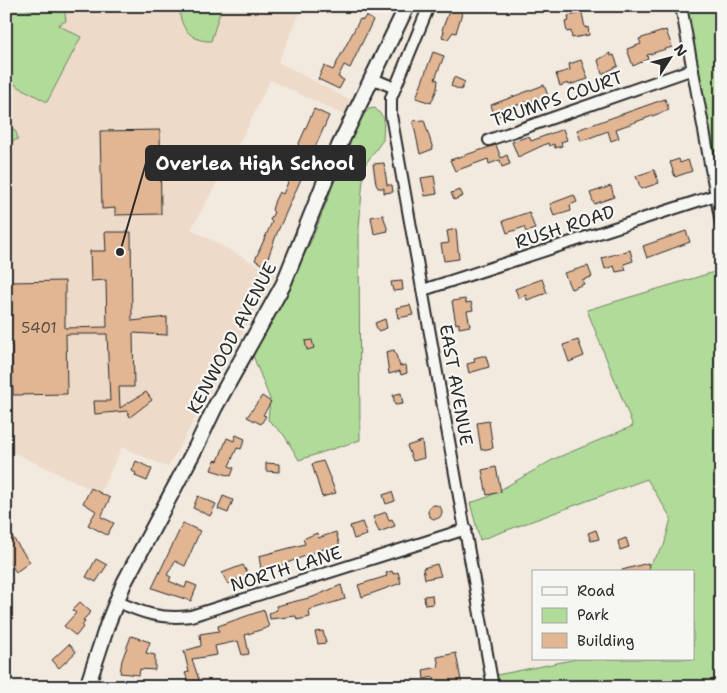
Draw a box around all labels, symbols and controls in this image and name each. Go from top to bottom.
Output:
north arrow [644,32,694,82]
text: N [670,41,691,60]
street label: TRUMPS COURT [488,65,626,133]
callout: Overlea High School [146,146,365,180]
text: Overlea High School [155,151,355,176]
street label: RUSH ROAD [512,200,618,254]
street label: KENWOOD AVENUE [182,258,282,418]
house number: 5401 [21,318,57,338]
street label: EAST AVENUE [433,322,479,448]
street label: NORTH LANE [227,541,345,597]
legend [532,570,694,660]
text: Road [577,581,615,601]
text: Park [577,605,609,625]
text: Building [577,631,634,651]

